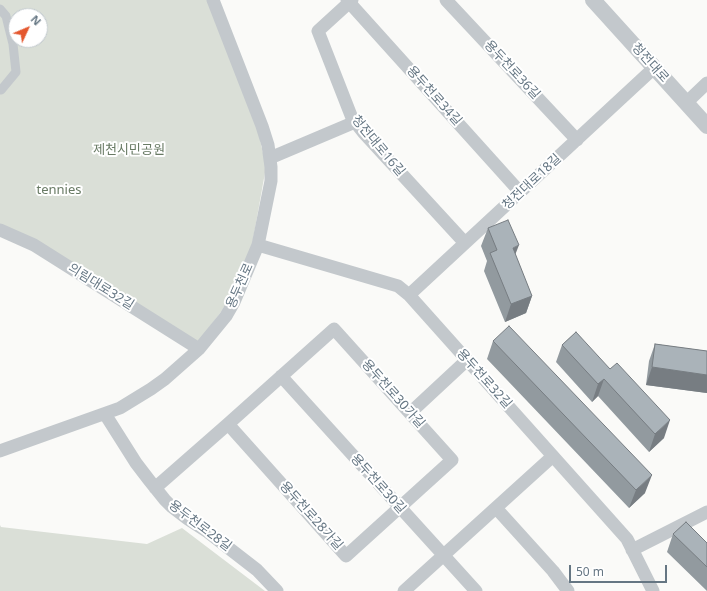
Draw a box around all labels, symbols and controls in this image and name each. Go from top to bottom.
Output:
north arrow [8,8,48,48]
text: N [28,12,45,28]
street label: 용두천로36길 [481,37,543,103]
street label: 청전대로 [628,40,672,86]
street label: 용두천로34길 [403,63,465,129]
street label: 청전대로16길 [348,112,408,180]
park label: 제천시민공원 [93,142,165,158]
street label: 청전대로18길 [499,151,565,213]
park label: tennies [36,182,82,198]
street label: 의림대로32길 [65,261,137,313]
street label: 용두천로 [223,261,257,311]
street label: 용두천로32길 [453,346,515,412]
street label: 용두천로30가길 [358,357,428,431]
street label: 용두천로30길 [347,451,409,517]
street label: 용두천로28가길 [276,479,346,553]
street label: 용두천로28길 [165,497,235,555]
scale bar [571,557,669,583]
text: 50 m [576,563,604,580]

